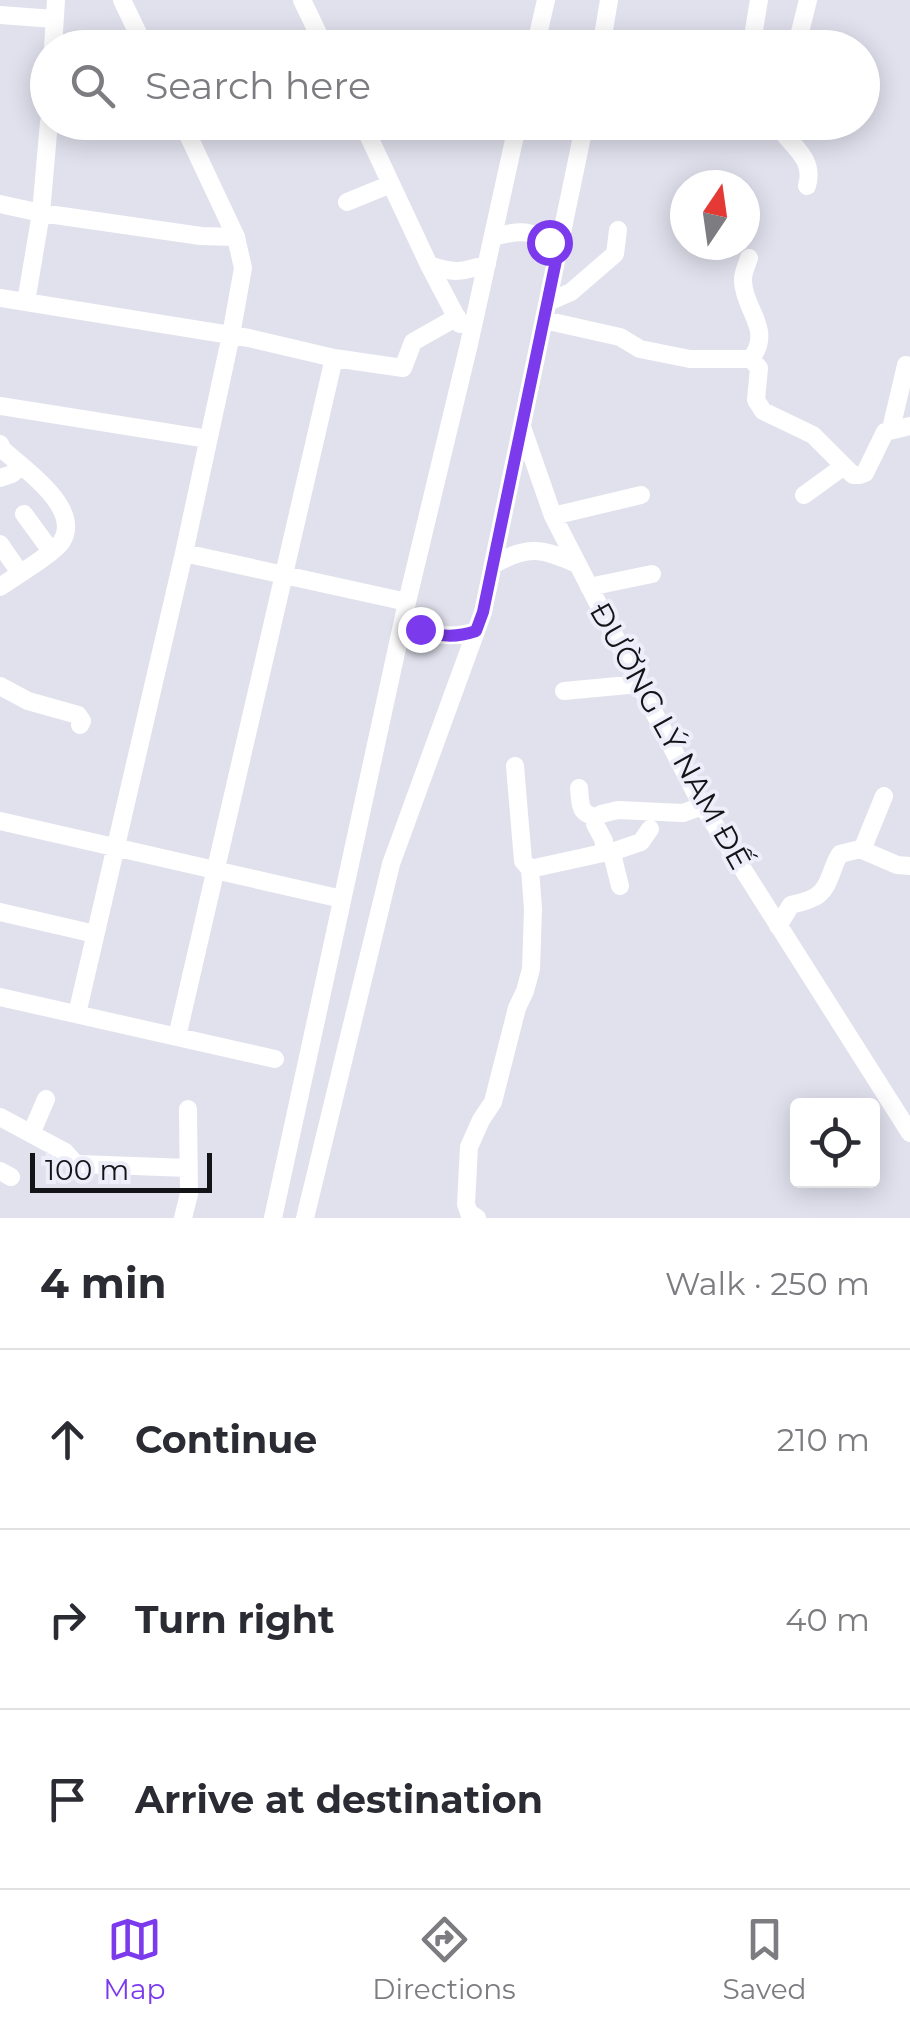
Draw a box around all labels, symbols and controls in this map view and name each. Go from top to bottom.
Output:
search box [30,30,880,140]
icon: search [65,58,120,113]
text: Search here [145,62,371,109]
north arrow [670,170,760,260]
route start [527,220,573,266]
street label: ĐƯỜNG LÝ NAM ĐẾ [582,596,759,876]
route end [398,607,444,653]
map controls [790,1098,880,1188]
button: locate [790,1098,880,1188]
scale bar [30,1148,212,1192]
text: 100 m [45,1153,129,1187]
text: 4 min [40,1257,167,1309]
text: Walk · 250 m [665,1264,870,1303]
icon: ahead [40,1412,95,1467]
text: Continue [135,1416,317,1463]
text: 210 m [777,1420,870,1459]
icon: right [40,1592,95,1647]
text: Turn right [135,1596,334,1643]
text: 40 m [785,1600,870,1639]
icon: arrive [40,1772,95,1827]
text: Arrive at destination [135,1776,543,1823]
tab: Map [103,1912,166,2006]
tab: Directions [372,1912,516,2006]
tab: Saved [722,1912,807,2006]

